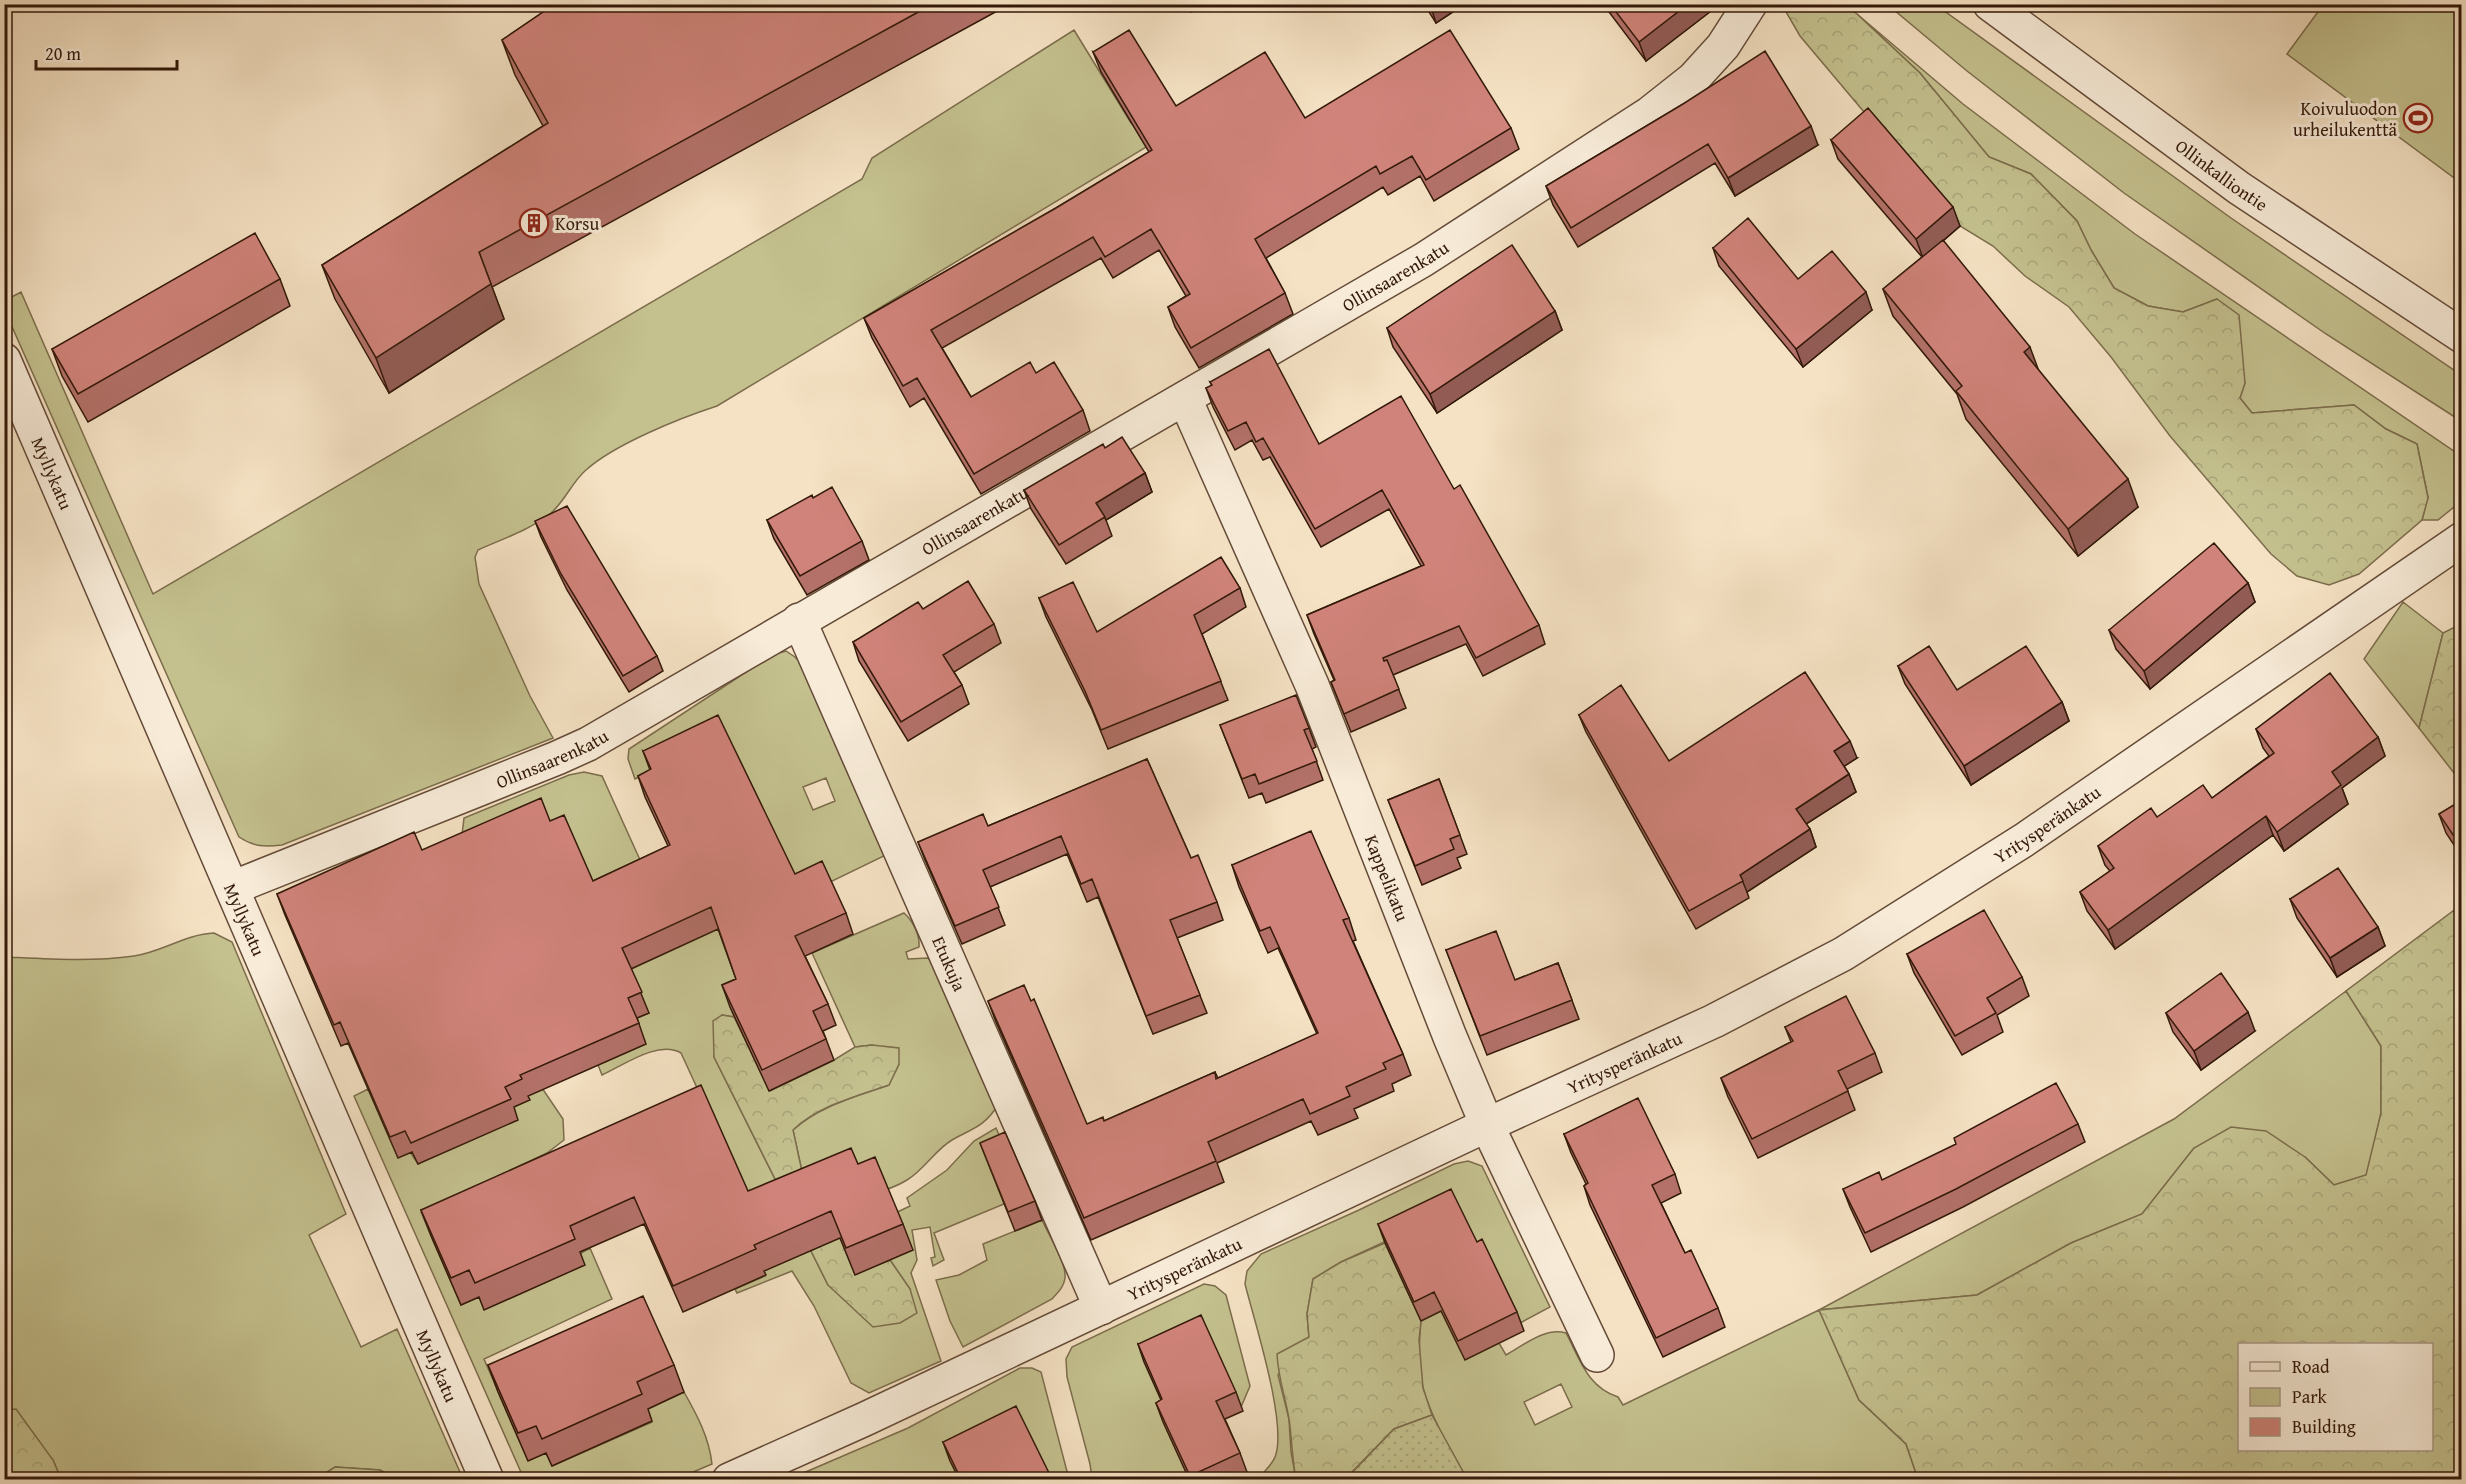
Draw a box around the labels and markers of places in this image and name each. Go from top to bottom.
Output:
place label: Koivuluodon urheilukenttä [2293,95,2397,143]
sports icon: Koivuluodon urheilukenttä [2402,102,2434,134]
building icon: Korsu [518,207,550,239]
place label: Korsu [555,210,599,237]

